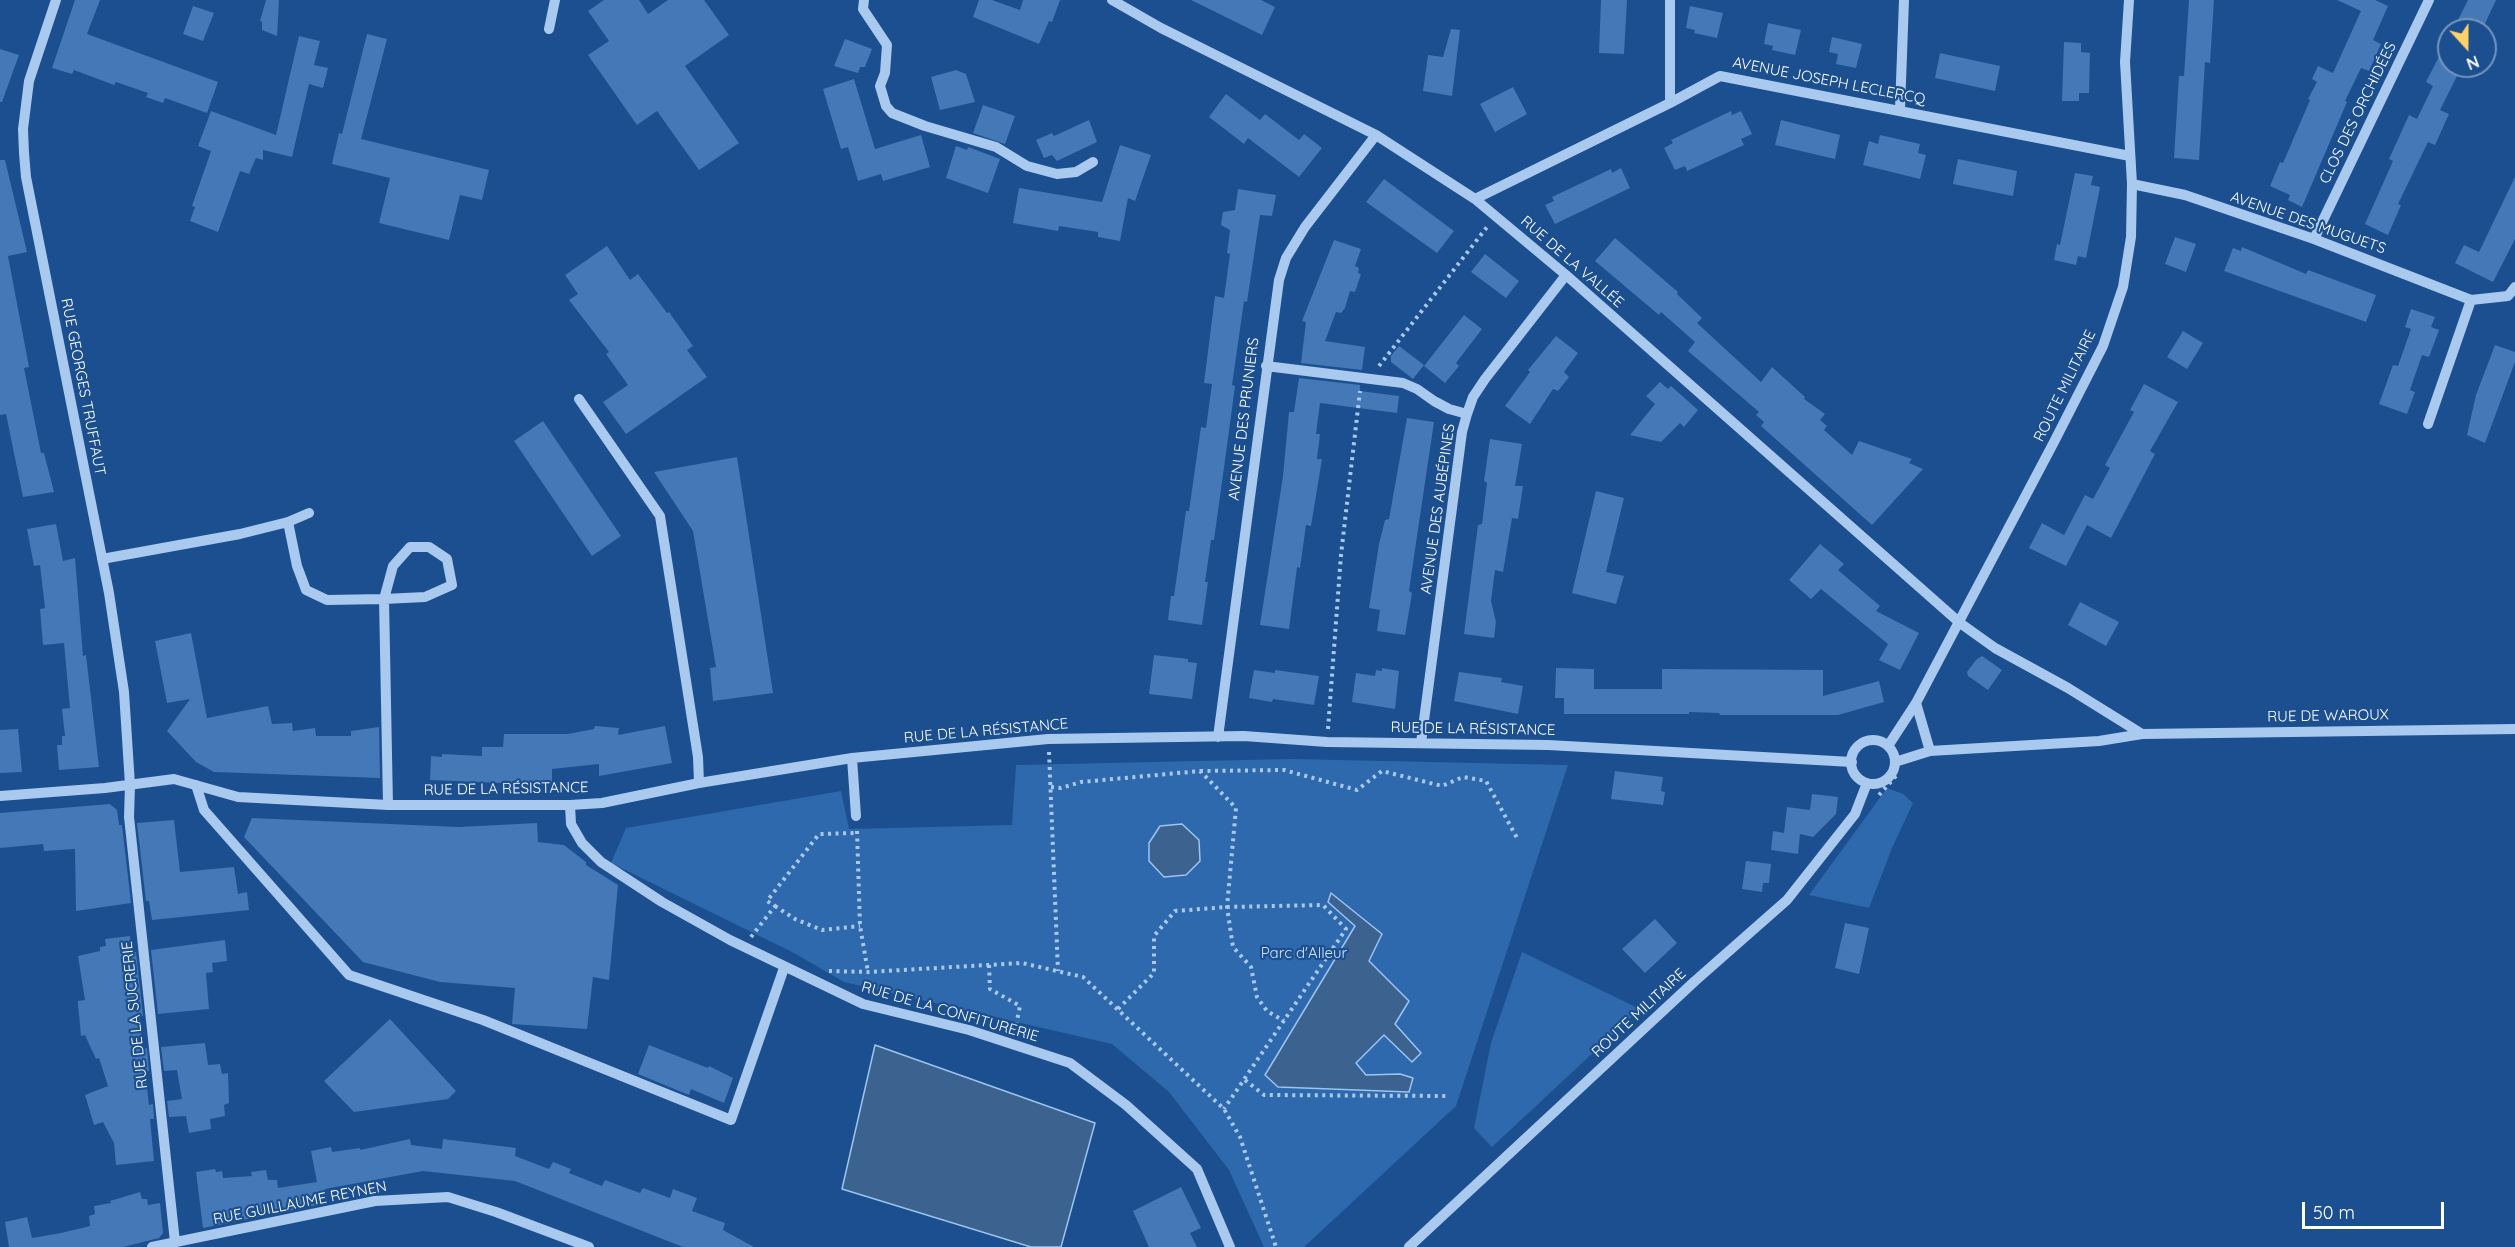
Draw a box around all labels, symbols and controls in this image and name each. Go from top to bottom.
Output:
north arrow [2437,18,2497,78]
street label: CLOS DES ORCHIDÉES [2316,39,2400,187]
text: N [2464,51,2482,74]
street label: AVENUE JOSEPH LECLERCQ [1731,53,1927,109]
street label: AVENUE DES MUGUETS [2228,188,2388,258]
street label: RUE DE LA VALLÉE [1517,212,1627,312]
street label: RUE GEORGES TRUFFAUT [57,297,109,477]
street label: ROUTE MILITAIRE [2030,327,2100,445]
street label: AVENUE DES PRUNIERS [1225,336,1263,502]
street label: AVENUE DES AUBÉPINES [1417,423,1459,595]
street label: RUE DE WAROUX [2267,706,2389,726]
street label: RUE DE LA RÉSISTANCE [903,715,1069,747]
street label: RUE DE LA RÉSISTANCE [1390,719,1556,739]
street label: RUE DE LA RÉSISTANCE [423,779,589,799]
street label: RUE DE LA SUCRERIE [118,940,152,1090]
park label: Parc d'Alleur [1261,944,1347,962]
street label: ROUTE MILITAIRE [1588,965,1690,1061]
street label: RUE DE LA CONFITURERIE [859,978,1041,1046]
street label: RUE GUILLAUME REYNEN [212,1177,388,1229]
scale bar [2305,1190,2448,1228]
text: 50 m [2313,1201,2355,1224]

